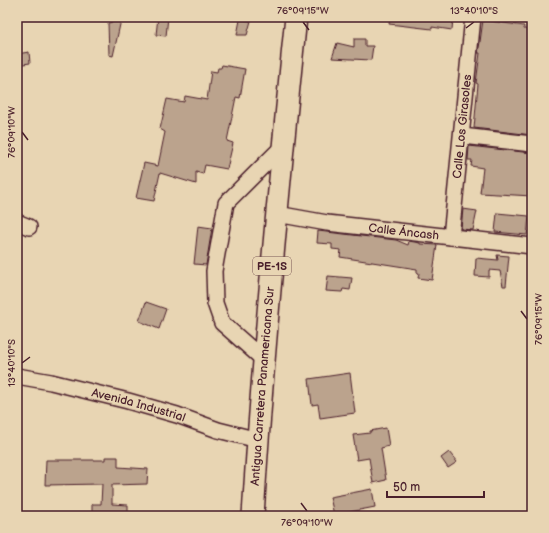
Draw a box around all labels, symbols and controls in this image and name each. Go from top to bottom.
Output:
text: 76°09'15"W [277,5,329,17]
text: 13°40'10"S [450,5,498,17]
street label: Calle Los Girasoles [449,74,475,179]
text: 76°09'10"W [6,106,18,158]
street label: Calle Áncash [368,220,440,243]
road number: PE-1S [253,257,291,275]
street label: Antigua Carretera Panamericana Sur [247,286,278,486]
text: 76°09'15"W [533,293,545,345]
text: 13°40'10"S [6,339,18,387]
street label: Avenida Industrial [90,385,188,425]
scale bar [387,473,484,499]
text: 50 m [393,480,420,495]
text: 76°09'10"W [281,517,333,529]

